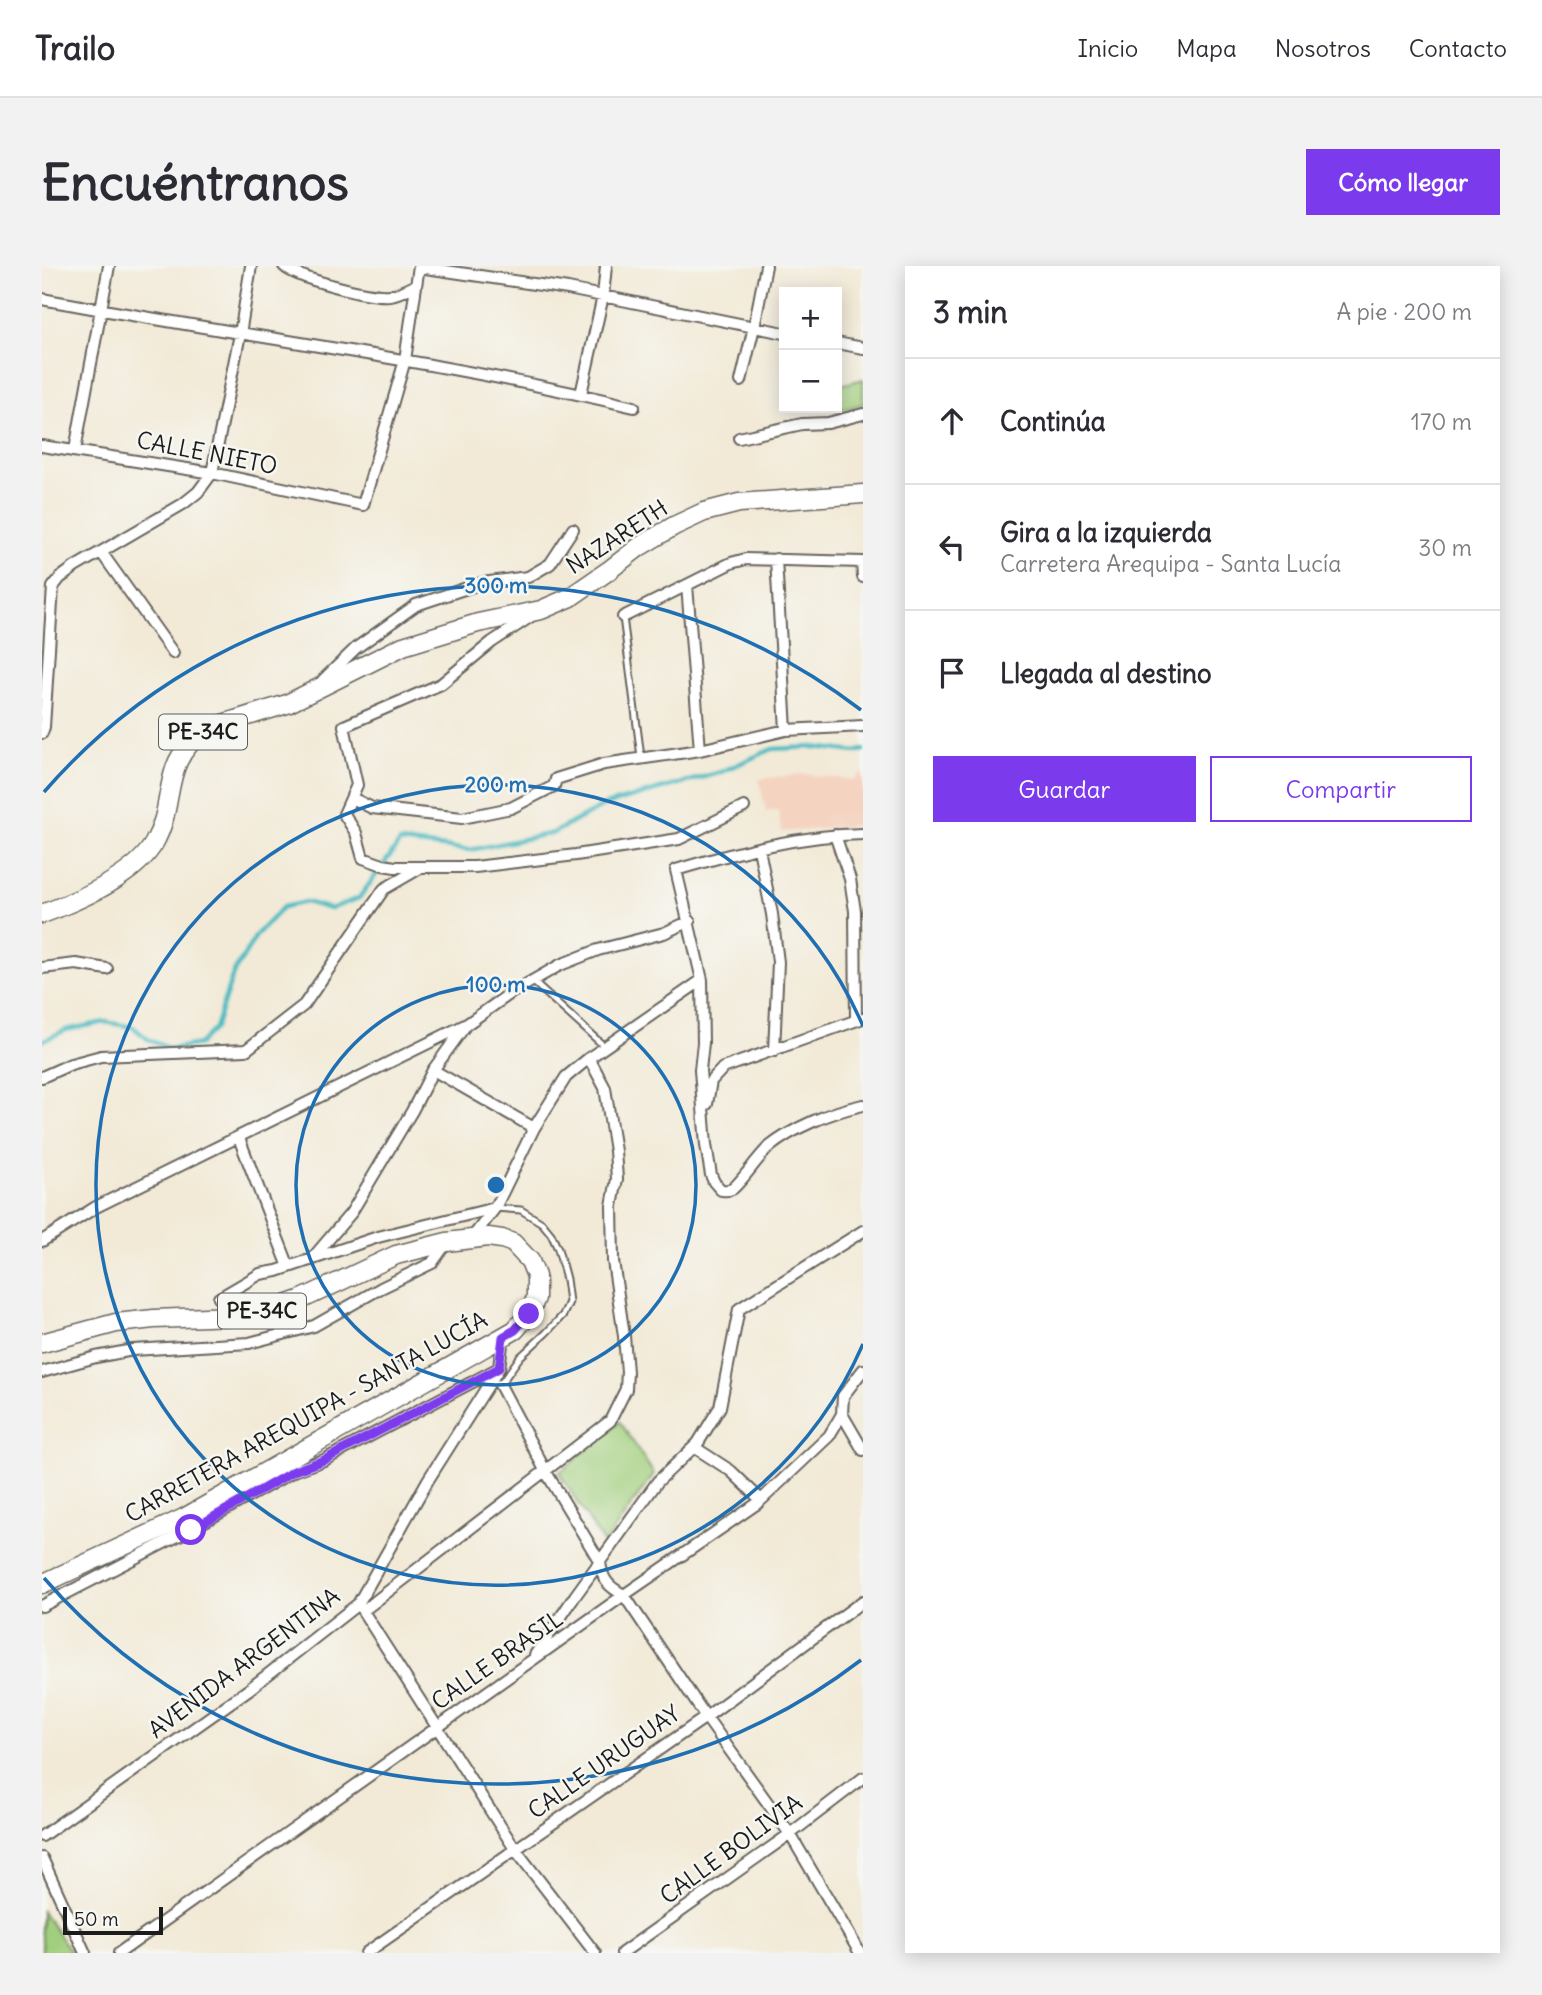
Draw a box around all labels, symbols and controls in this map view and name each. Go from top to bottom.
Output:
text: Trailo [35,27,115,69]
text: Inicio [1078,33,1138,63]
text: Mapa [1176,33,1237,63]
text: Nosotros [1275,33,1371,63]
text: Contacto [1409,33,1507,63]
button: Cómo llegar [1306,149,1500,215]
text: Encuéntranos [42,152,349,213]
map controls [779,287,842,413]
button: + [779,287,842,350]
text: 3 min [933,293,1008,331]
text: A pie · 200 m [1337,297,1472,326]
button: − [779,350,842,413]
icon: ahead [933,402,971,440]
text: Continúa [1000,405,1106,438]
text: 170 m [1411,407,1472,436]
street label: CALLE NIETO [134,425,280,480]
street label: NAZARETH [561,493,673,580]
text: Gira a la izquierda [1000,516,1212,549]
icon: left [933,528,971,566]
text: 30 m [1418,533,1472,562]
text: Carretera Arequipa - Santa Lucía [1000,549,1341,578]
text: 300 m [465,572,528,599]
icon: arrive [933,654,971,692]
text: Llegada al destino [1000,657,1212,690]
road number: PE-34C [159,714,247,750]
button: Guardar [933,756,1196,822]
button: Compartir [1210,756,1472,822]
text: 200 m [465,771,528,798]
text: 100 m [466,971,526,998]
centre of rings [484,1173,508,1197]
road number: PE-34C [218,1294,306,1328]
route end [513,1298,544,1329]
street label: CARRETERA AREQUIPA - SANTA LUCÍA [120,1305,492,1529]
route start [175,1514,206,1545]
street label: AVENIDA ARGENTINA [142,1581,345,1744]
street label: CALLE BRASIL [425,1604,568,1716]
street label: CALLE URUGUAY [522,1698,685,1825]
street label: CALLE BOLIVIA [654,1787,807,1910]
scale bar [63,1904,163,1936]
text: 50 m [74,1907,119,1931]

